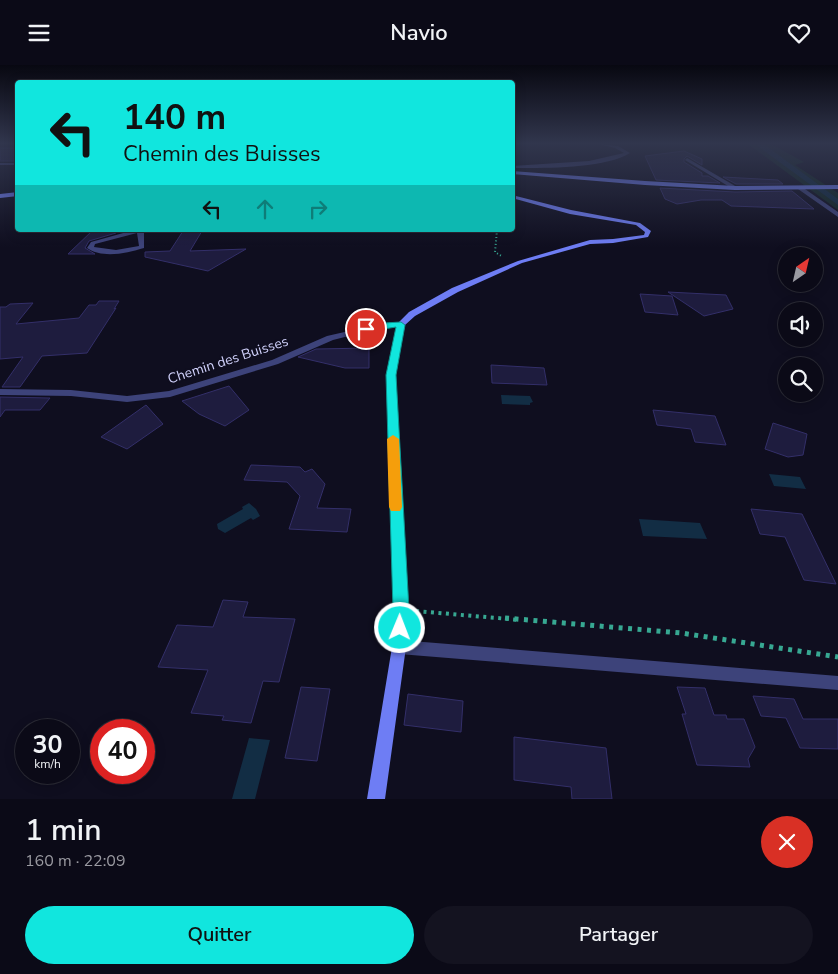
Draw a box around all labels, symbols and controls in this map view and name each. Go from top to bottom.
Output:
text: Navio [390,18,448,48]
icon: menu [25,19,53,47]
icon: heart [785,19,813,47]
text: 140 m [123,94,226,141]
icon: left [40,100,105,165]
text: Chemin des Buisses [123,139,321,169]
icon: left [198,195,226,223]
icon: ahead [251,195,279,223]
icon: right [304,195,332,223]
north arrow [778,247,822,293]
map controls [778,247,823,402]
button: sound [778,302,823,347]
pin [345,308,387,350]
icon: arrive [352,315,380,343]
street label: Chemin des Buisses [165,331,291,388]
button: search [778,357,823,402]
position arrow [373,601,425,653]
speed limit sign: 40 [90,719,155,784]
text: 30 [32,728,63,762]
text: km/h [34,756,61,772]
text: 1 min [25,810,101,851]
button: close [761,816,813,868]
text: 160 m · 22:09 [25,850,126,872]
button: Quitter [25,906,414,964]
button: Partager [424,906,813,964]

